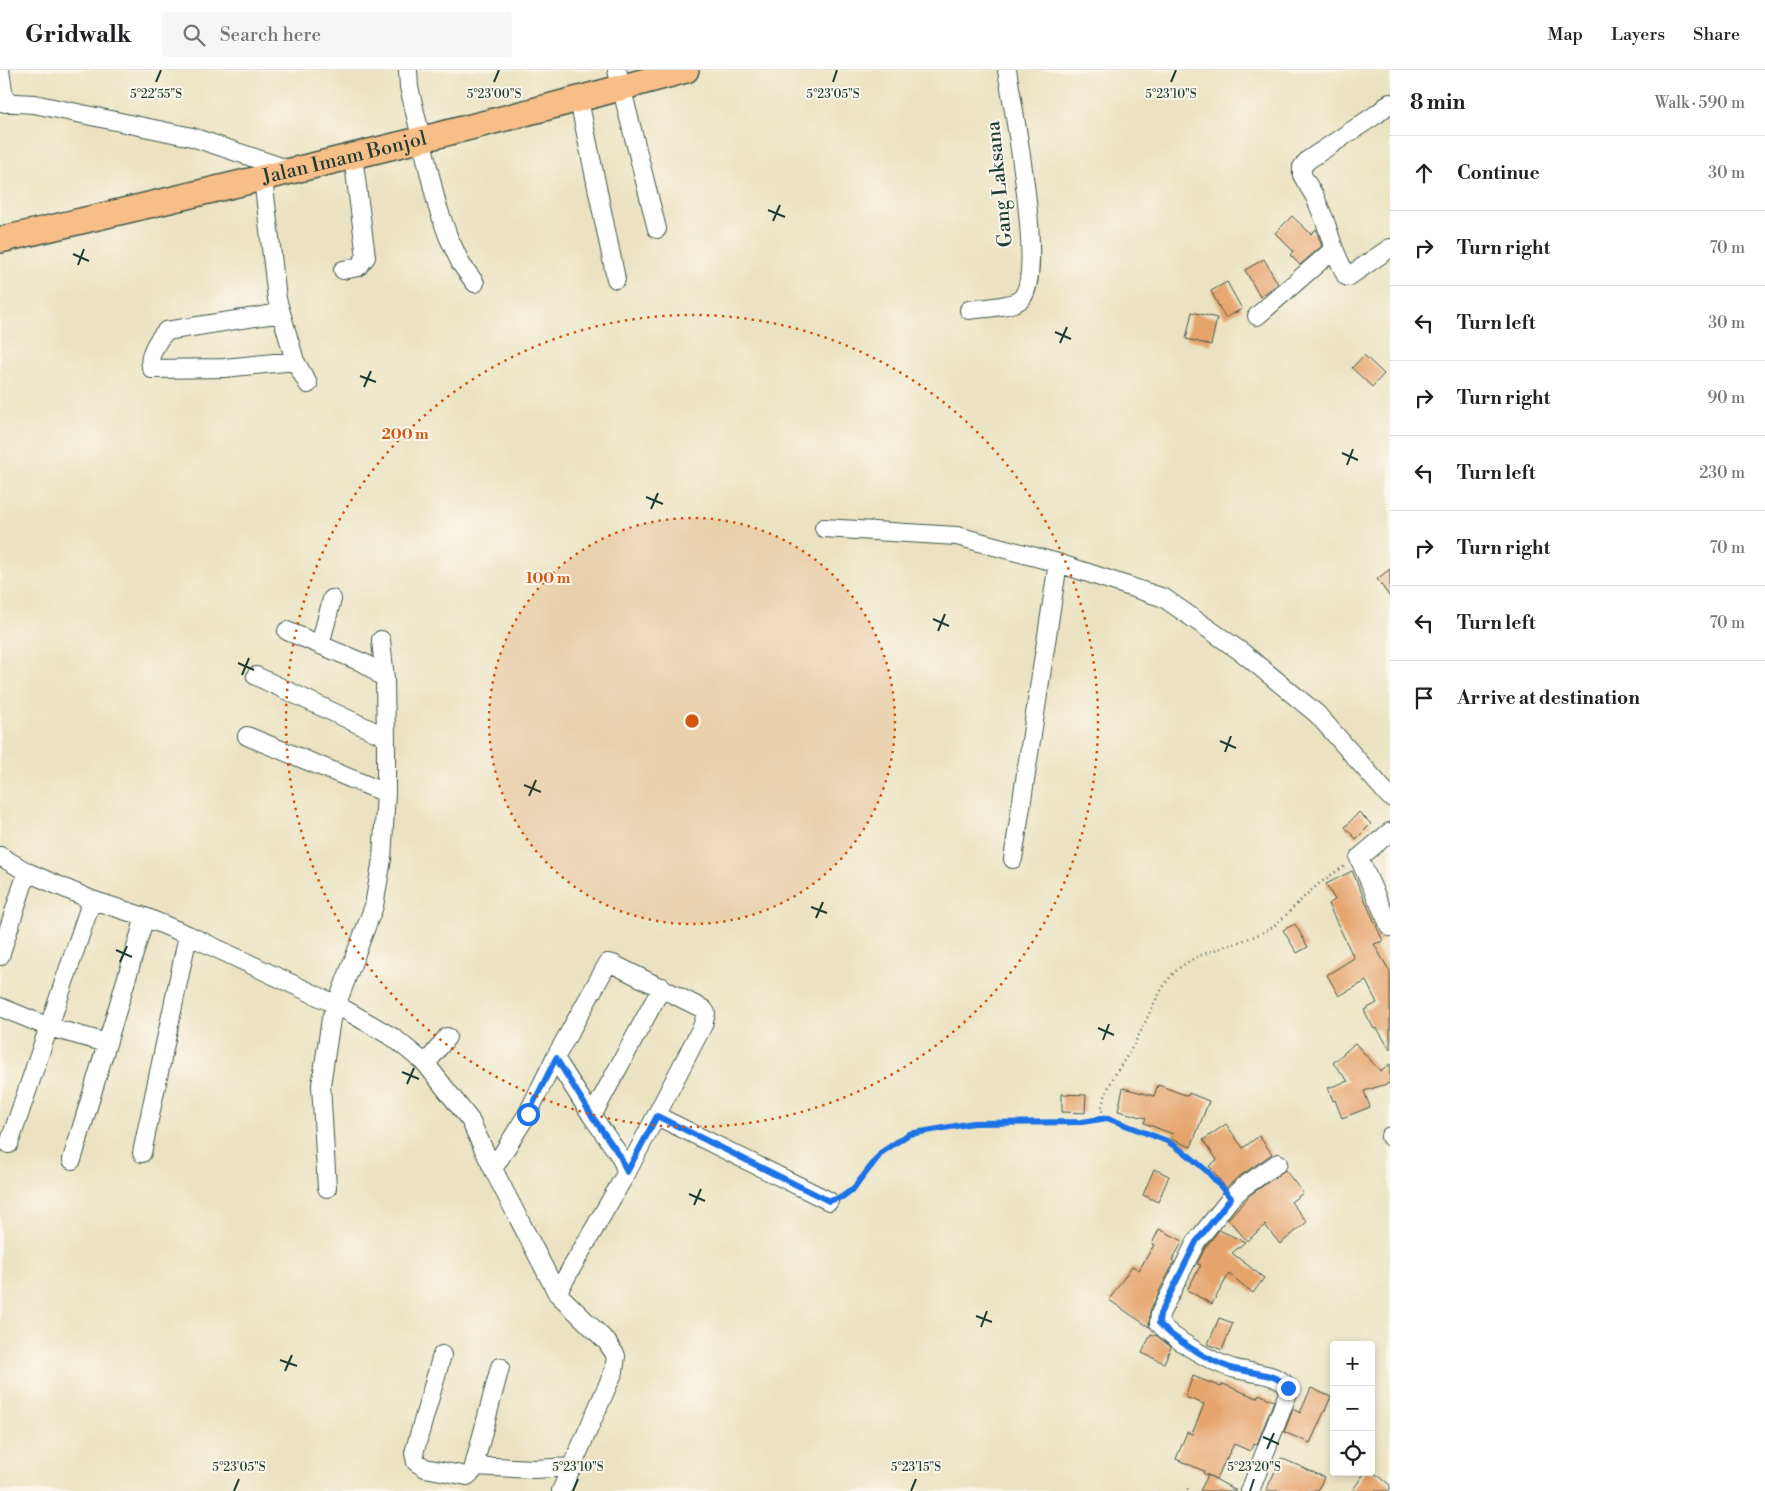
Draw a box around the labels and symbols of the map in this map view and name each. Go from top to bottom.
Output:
text: 5°22'55"S [130,87,182,102]
text: 5°23'00"S [467,87,521,102]
text: 5°23'05"S [806,87,860,102]
text: 5°23'10"S [1145,87,1197,102]
street label: Gang Laksana [981,119,1019,248]
street label: Jalan Imam Bonjol [259,126,429,190]
text: 200 m [381,425,429,444]
text: 100 m [526,569,571,588]
centre of rings [683,712,701,730]
route start [517,1103,540,1126]
route end [1277,1377,1300,1400]
text: 5°23'05"S [212,1460,266,1475]
text: 5°23'10"S [552,1460,604,1475]
text: 5°23'15"S [891,1460,941,1475]
text: 5°23'20"S [1227,1460,1281,1475]

